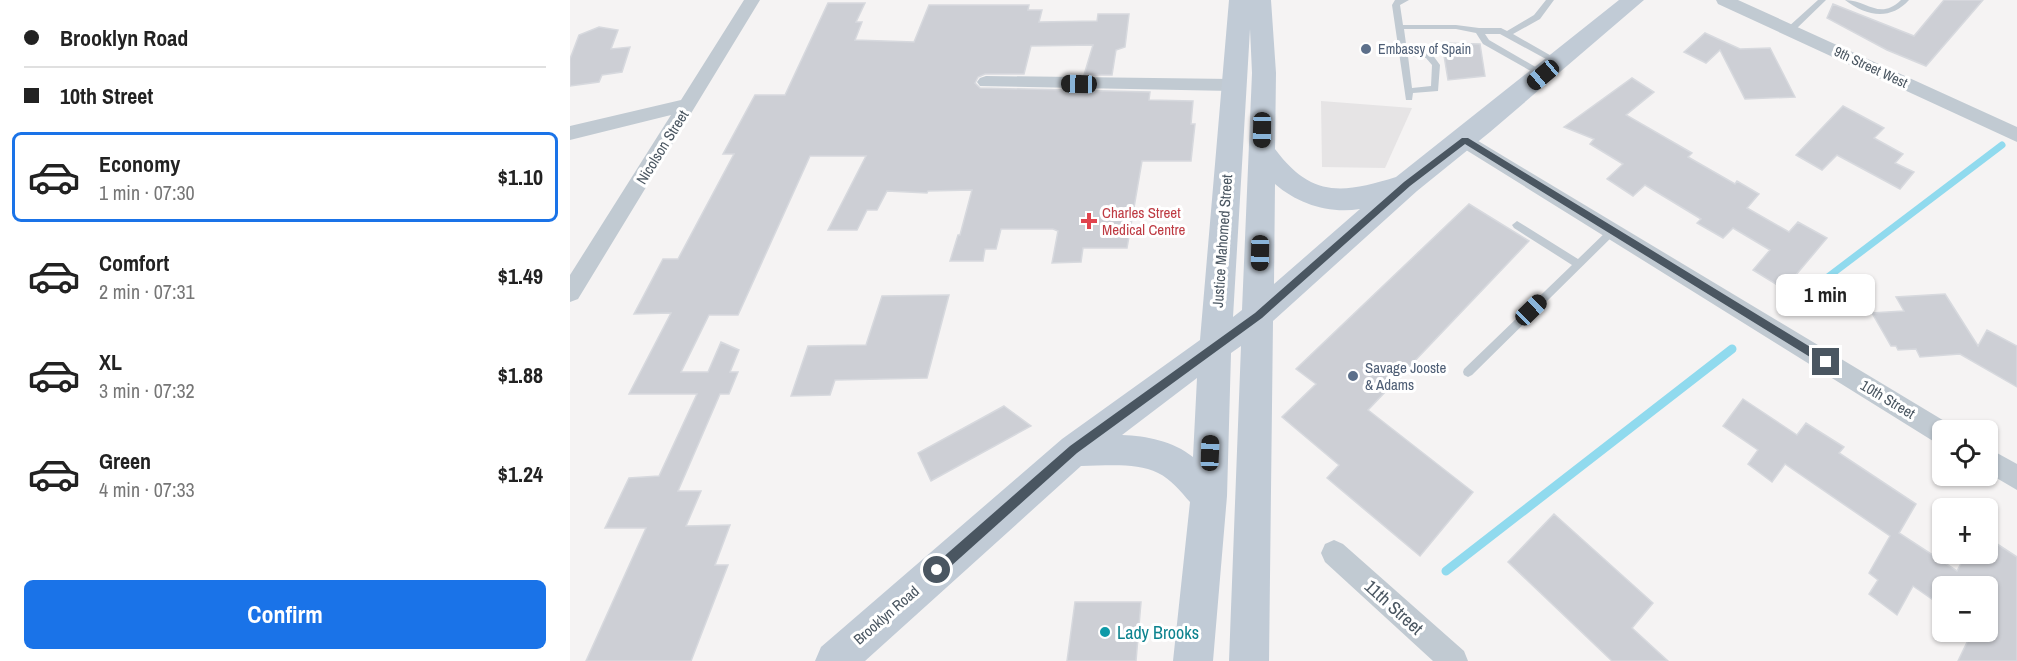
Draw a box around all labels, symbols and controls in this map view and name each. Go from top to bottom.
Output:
text: Brooklyn Road [60,23,188,53]
place label: Embassy of Spain [1378,40,1471,58]
marker: Embassy of Spain [1359,42,1373,56]
street label: 9th Street West [1831,42,1911,92]
car [1523,57,1563,93]
car [1061,75,1097,93]
text: 10th Street [60,81,153,111]
street label: Nicolson Street [631,105,693,188]
car [1253,112,1271,148]
text: Economy [99,149,180,179]
icon: car [27,150,81,204]
text: $1.10 [498,162,543,192]
street label: Justice Mahomed Street [1207,173,1237,308]
text: 1 min · 07:30 [99,179,195,206]
place label: Charles Street Medical Centre [1102,202,1186,240]
marker: Charles Street Medical Centre [1080,212,1098,230]
car [1251,235,1269,271]
text: Comfort [99,248,169,278]
icon: car [27,249,81,303]
text: $1.49 [498,261,543,291]
callout: 1 min [1776,275,1876,317]
text: 2 min · 07:31 [99,278,195,305]
text: 1 min [1804,281,1847,308]
car [1512,291,1550,329]
text: XL [99,347,122,377]
icon: car [27,348,81,402]
route end [1812,348,1839,375]
place label: Savage Jooste & Adams [1365,357,1447,395]
text: $1.88 [498,360,543,390]
marker: Savage Jooste & Adams [1346,369,1360,383]
street label: 10th Street [1857,375,1920,424]
text: 3 min · 07:32 [99,377,195,404]
map controls [1932,420,1998,642]
button: locate [1932,420,1998,486]
car [1200,435,1220,471]
text: Green [99,446,151,476]
icon: car [27,447,81,501]
text: $1.24 [498,459,543,489]
text: 4 min · 07:33 [99,476,195,503]
button: + [1932,498,1998,564]
route start [923,556,950,583]
street label: 11th Street [1359,574,1429,640]
button: − [1932,576,1998,642]
button: Confirm [24,580,546,649]
street label: Brooklyn Road [849,581,923,649]
place label: Lady Brooks [1117,620,1199,645]
marker: Lady Brooks [1098,625,1112,639]

